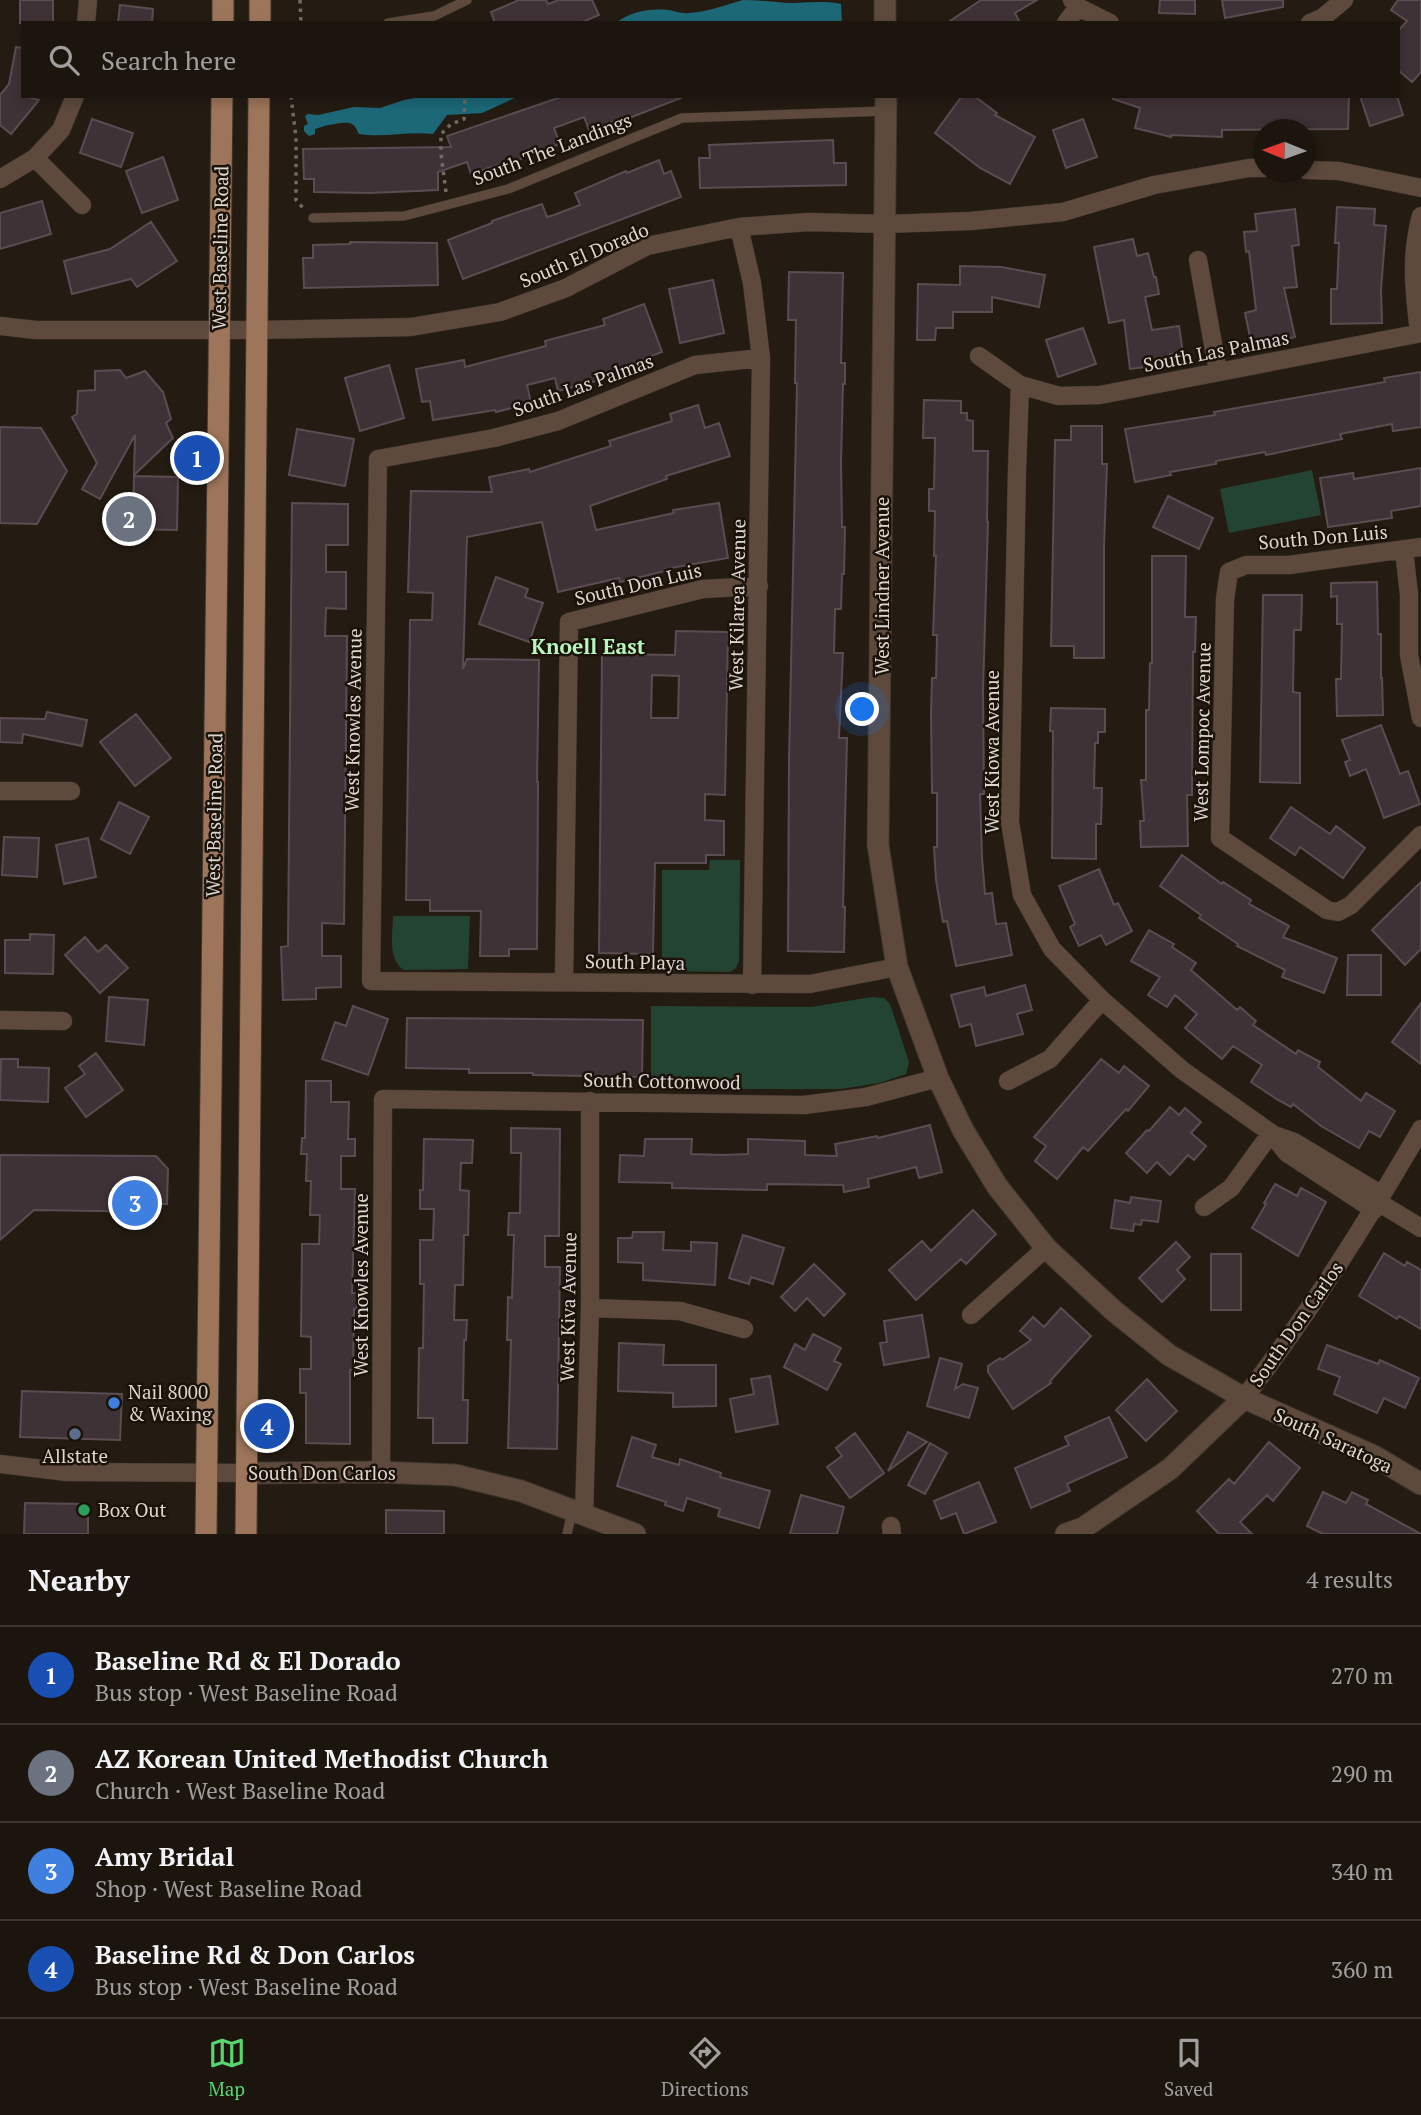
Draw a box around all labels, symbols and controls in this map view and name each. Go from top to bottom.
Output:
search box [21,21,1400,98]
icon: search [45,41,83,79]
text: Search here [101,43,236,77]
street label: South The Landings [469,107,635,190]
north arrow [1253,119,1316,182]
street label: West Baseline Road [206,165,233,330]
street label: South El Dorado [516,216,652,293]
street label: South Las Palmas [1141,324,1291,377]
street label: South Las Palmas [509,347,657,422]
pin: 1 [174,432,220,484]
pin: 2 [106,493,152,545]
street label: West Lindner Avenue [869,497,894,675]
street label: South Don Luis [1257,518,1389,555]
street label: West Kilarea Avenue [722,519,751,691]
street label: South Don Luis [572,557,704,610]
street label: West Knowles Avenue [338,628,367,812]
district label: Knoell East [531,632,646,660]
street label: West Lompoc Avenue [1187,642,1216,822]
street label: West Kiowa Avenue [979,670,1004,834]
your location [845,692,879,726]
street label: West Baseline Road [200,732,227,897]
street label: South Playa [585,948,686,975]
street label: South Cottonwood [583,1067,741,1094]
pin: 3 [112,1177,158,1229]
street label: West Knowles Avenue [348,1193,373,1377]
street label: West Kiva Avenue [554,1232,581,1382]
street label: South Don Carlos [1243,1256,1348,1391]
place label: Nail 8000 & Waxing [128,1379,213,1426]
marker: Nail 8000 & Waxing [106,1395,122,1411]
pin: 4 [244,1400,290,1452]
street label: South Saratoga [1270,1401,1397,1478]
marker: Allstate [67,1426,83,1442]
place label: Allstate [42,1443,108,1468]
street label: South Don Carlos [248,1460,396,1485]
place label: Box Out [98,1497,166,1522]
marker: Box Out [76,1502,92,1518]
text: Nearby [28,1560,130,1600]
text: 4 results [1306,1564,1393,1595]
text: Baseline Rd & El Dorado [95,1643,401,1677]
text: 1 [45,1660,58,1691]
text: 270 m [1331,1660,1393,1691]
text: Bus stop · West Baseline Road [95,1677,398,1708]
text: AZ Korean United Methodist Church [95,1741,548,1775]
text: 2 [45,1758,58,1789]
text: 290 m [1331,1758,1393,1789]
text: Church · West Baseline Road [95,1775,385,1806]
text: Amy Bridal [95,1839,234,1873]
text: 3 [45,1856,58,1887]
text: 340 m [1331,1856,1393,1887]
text: Shop · West Baseline Road [95,1873,362,1904]
text: Baseline Rd & Don Carlos [95,1937,415,1971]
text: 4 [45,1954,58,1985]
text: 360 m [1331,1954,1393,1985]
text: Bus stop · West Baseline Road [95,1971,398,2002]
tab: Map [208,2034,246,2101]
tab: Directions [661,2034,749,2101]
tab: Saved [1164,2034,1213,2101]

